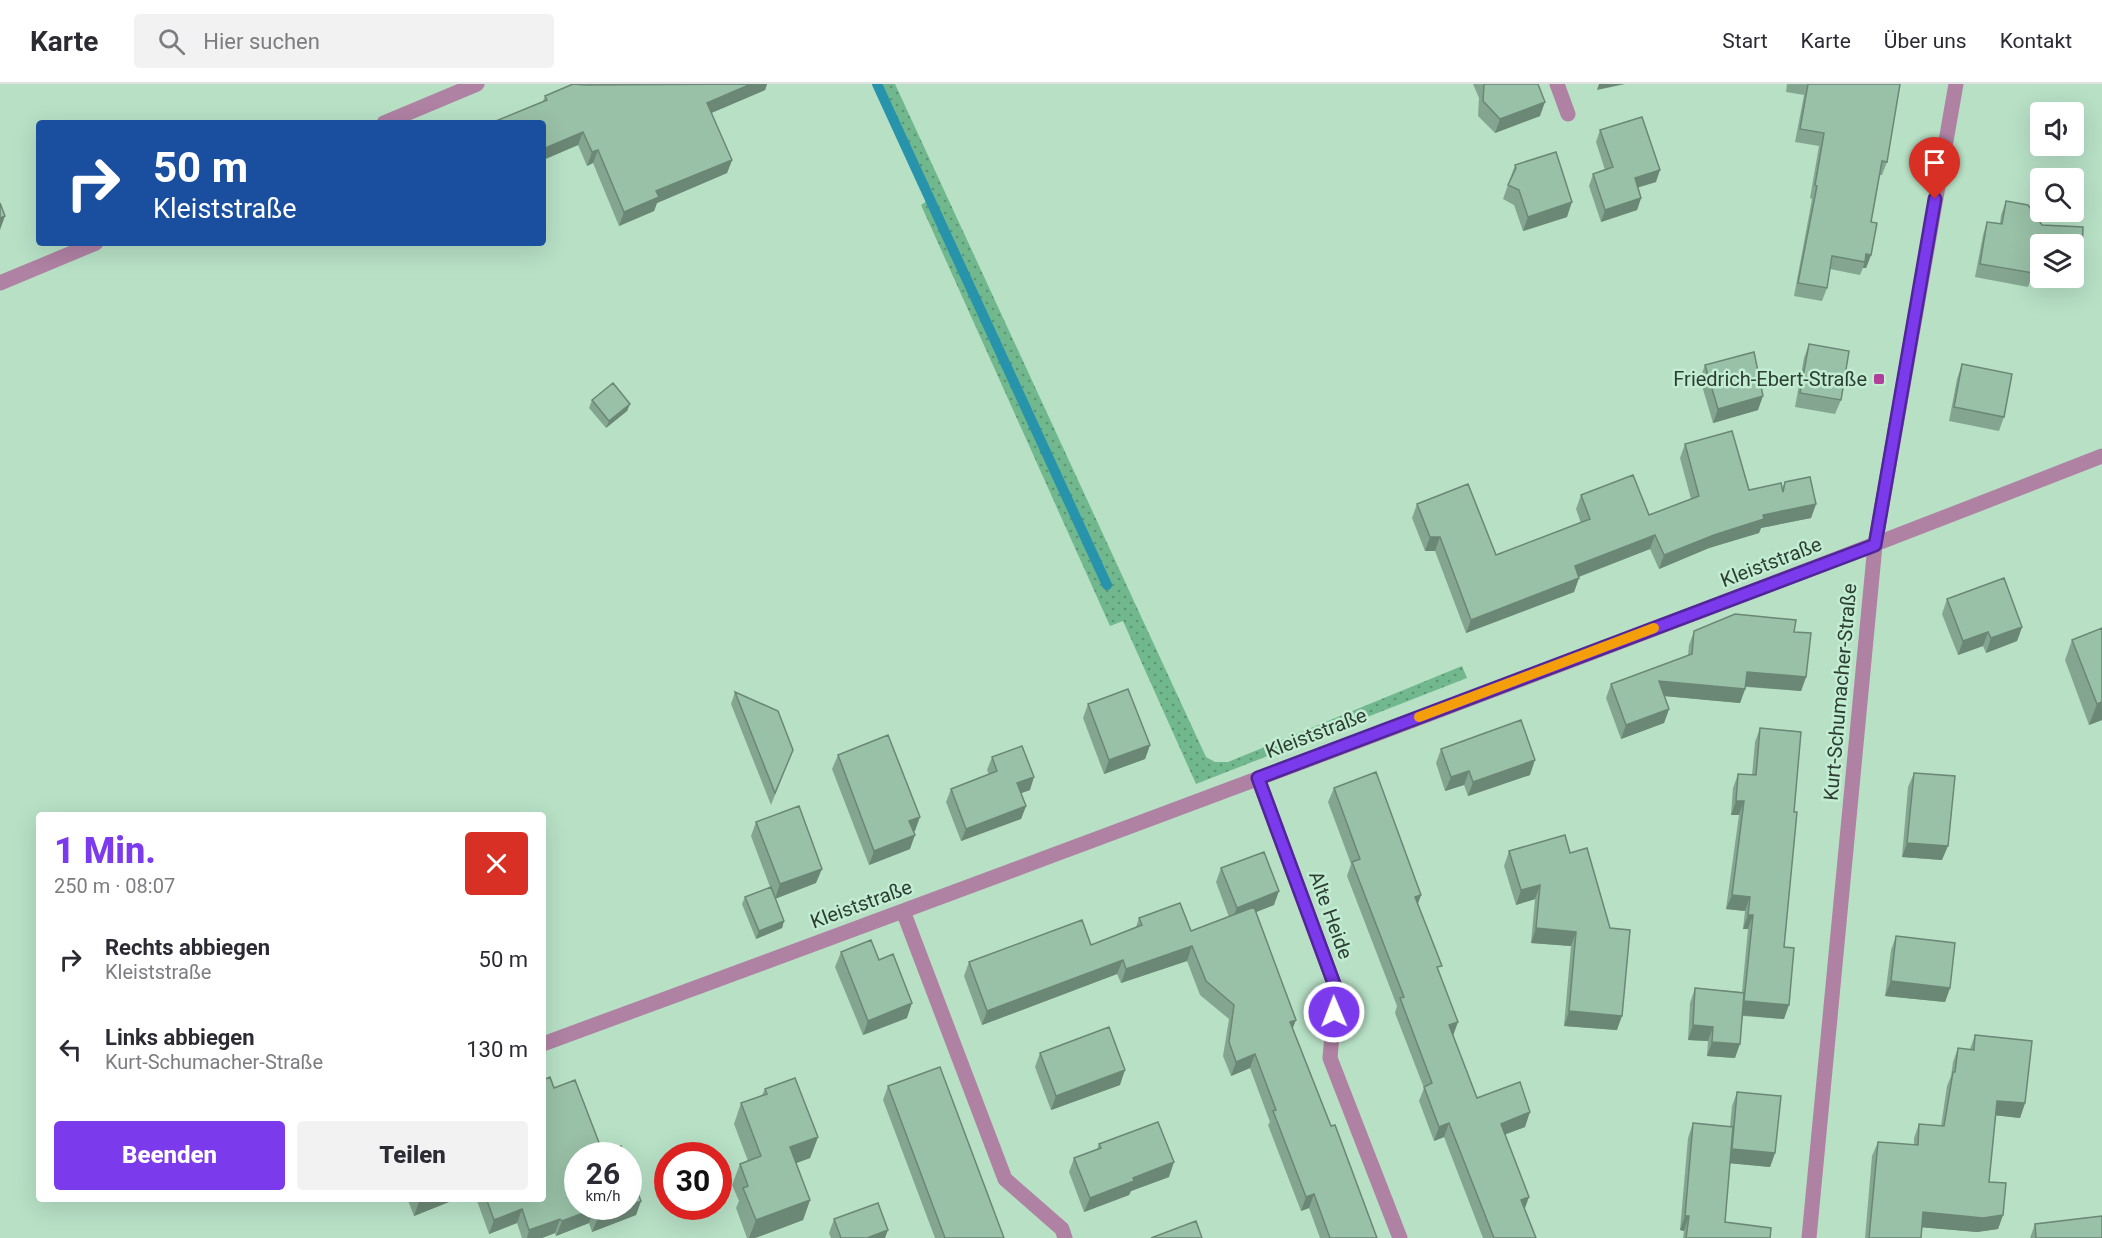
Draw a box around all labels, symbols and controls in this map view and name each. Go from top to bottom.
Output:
search box [134,14,554,68]
text: Karte [30,25,98,58]
icon: search [155,25,188,58]
text: Hier suchen [203,29,320,54]
text: Start [1722,29,1768,53]
text: Karte [1801,29,1851,53]
text: Über uns [1884,29,1967,53]
text: Kontakt [2000,29,2072,53]
map controls [2030,102,2084,288]
button: sound [2030,102,2084,156]
pin [1909,137,1960,199]
text: 50 m [153,143,248,192]
icon: right [54,144,132,222]
icon: arrive [1918,146,1951,179]
button: search [2030,168,2084,222]
text: Kleiststraße [153,193,297,225]
button: layers [2030,234,2084,288]
place label: Friedrich-Ebert-Straße [1673,367,1867,391]
marker: Friedrich-Ebert-Straße [1872,372,1886,386]
street label: Kleiststraße [1717,532,1825,592]
street label: Kurt-Schumacher-Straße [1819,582,1861,802]
street label: Kleiststraße [1262,703,1370,763]
text: 1 Min. [54,830,156,872]
button: close [465,832,528,895]
street label: Alte Heide [1304,868,1358,962]
text: 250 m · 08:07 [54,874,175,898]
street label: Kleiststraße [807,875,915,933]
text: Rechts abbiegen [105,935,270,960]
icon: right [54,943,87,976]
text: 50 m [479,947,528,972]
text: Kleiststraße [105,960,211,984]
position arrow [1302,980,1366,1044]
text: Links abbiegen [105,1025,255,1050]
icon: left [54,1033,87,1066]
text: 130 m [466,1037,528,1062]
text: Kurt-Schumacher-Straße [105,1050,323,1074]
button: Beenden [54,1121,285,1190]
button: Teilen [297,1121,528,1190]
speed limit sign: 30 [654,1142,732,1220]
text: 26 [586,1156,620,1191]
text: km/h [585,1187,621,1205]

